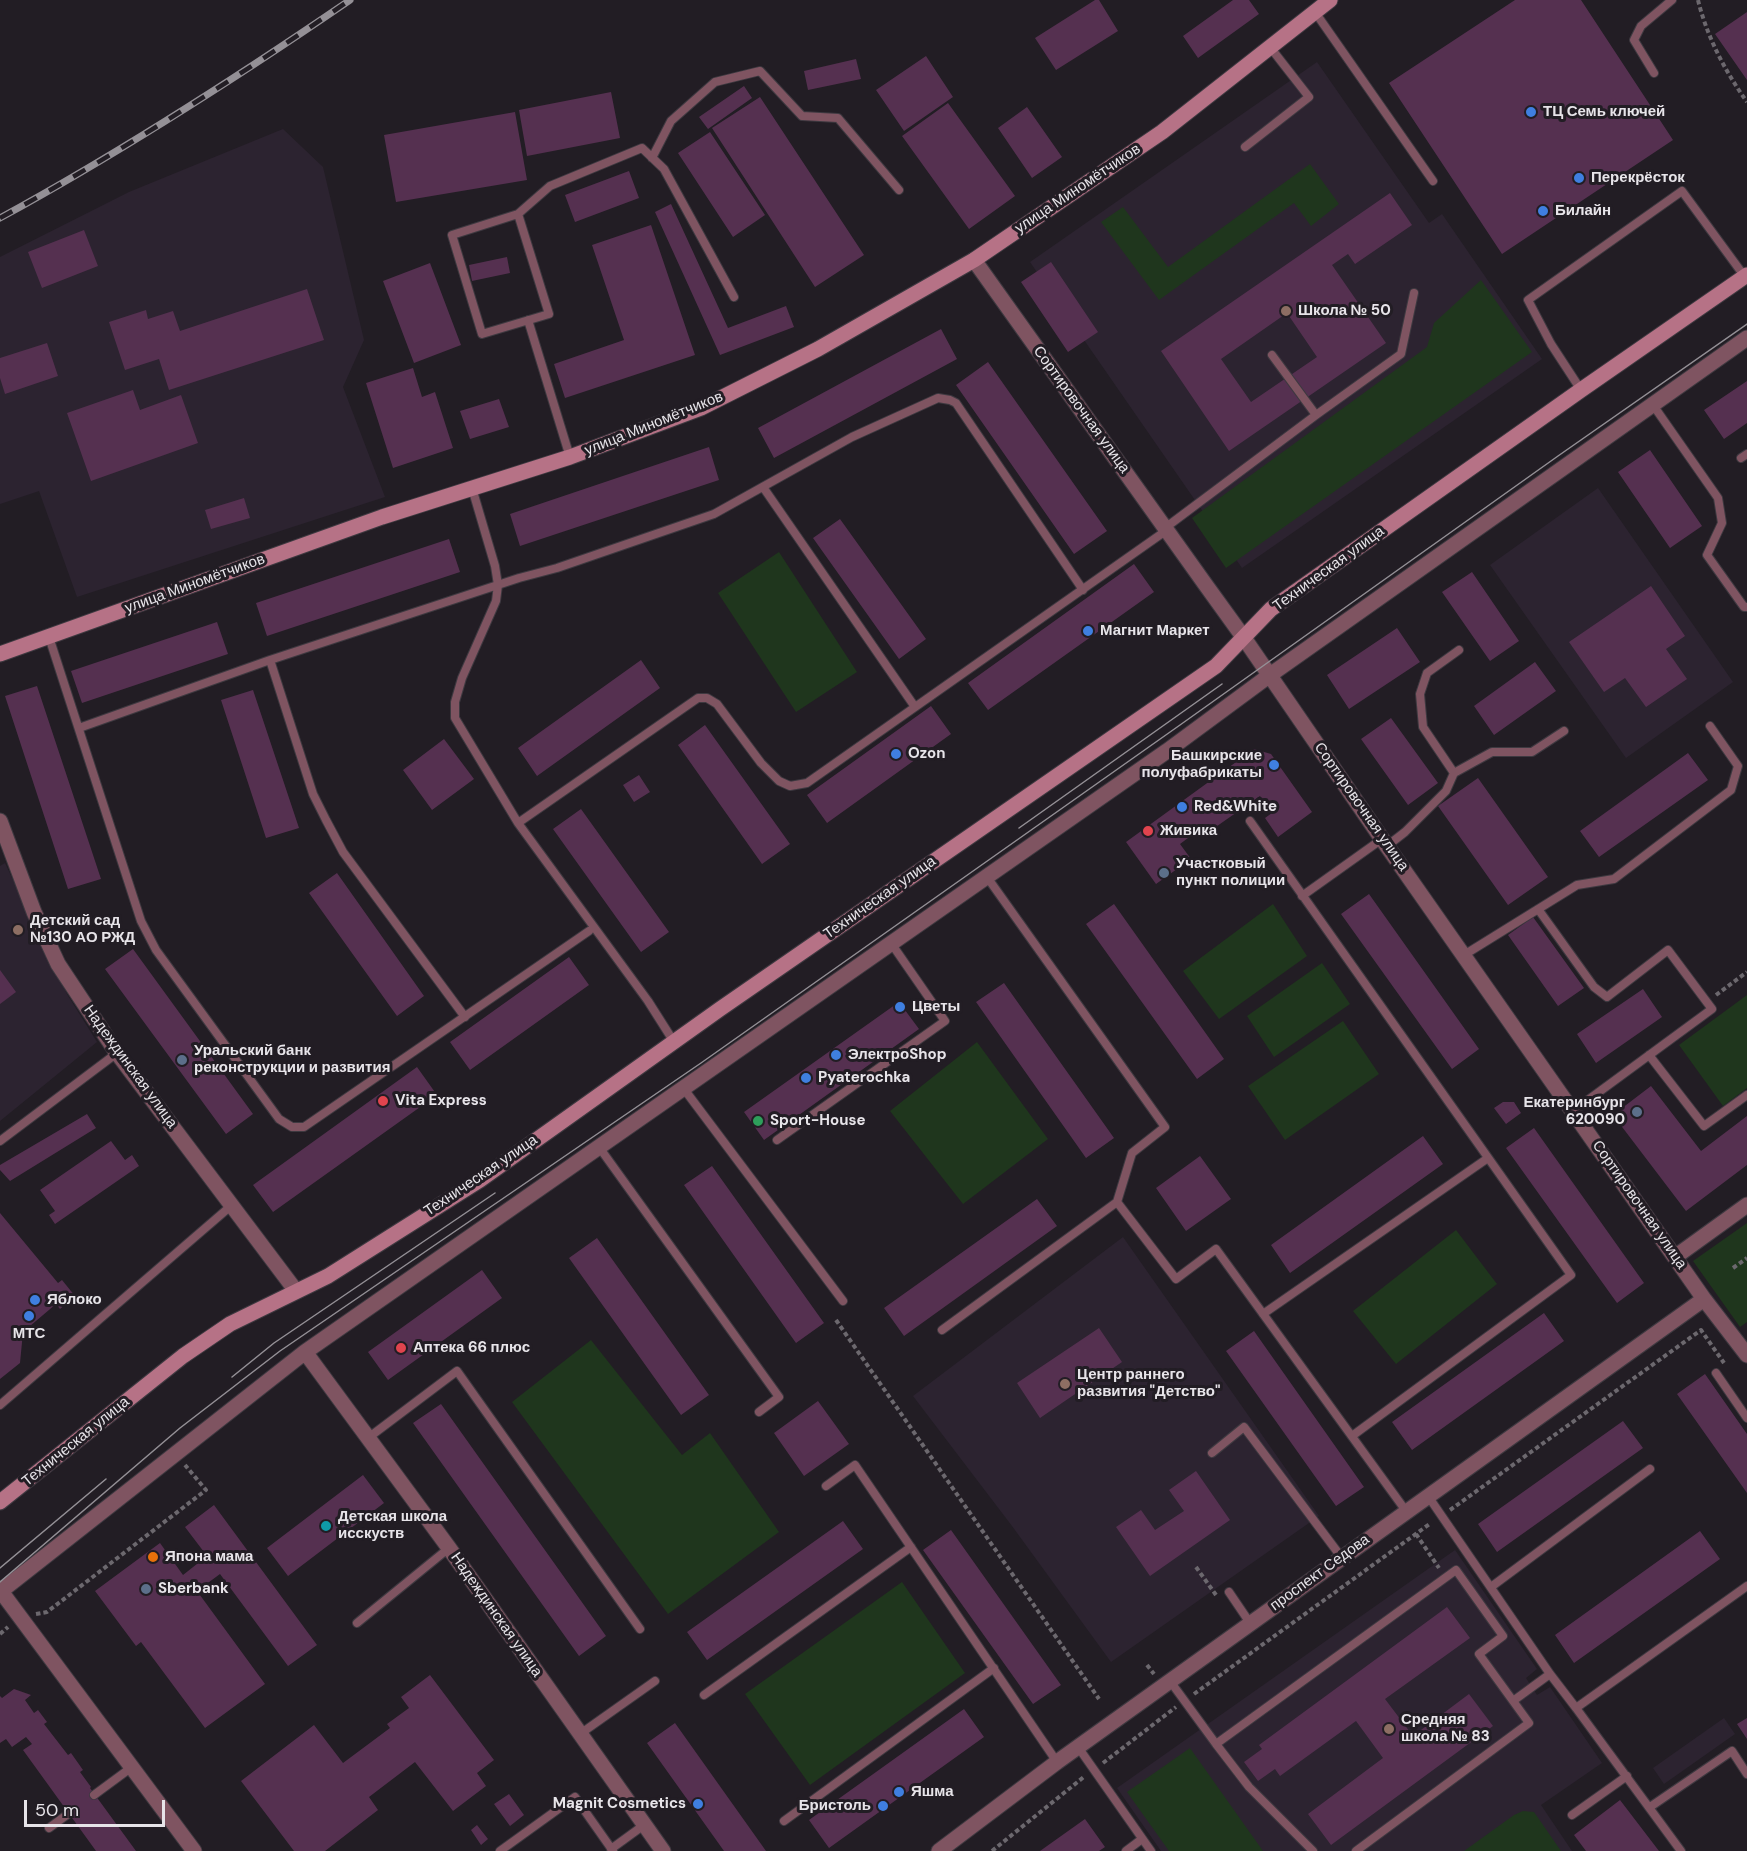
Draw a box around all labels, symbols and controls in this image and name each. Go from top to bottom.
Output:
place label: ТЦ Семь ключей [1543,103,1665,121]
marker: ТЦ Семь ключей [1524,105,1538,119]
street label: улица Миномётчиков [1012,140,1144,238]
place label: Перекрёсток [1591,169,1685,187]
marker: Перекрёсток [1572,171,1586,185]
place label: Билайн [1555,202,1611,220]
marker: Билайн [1536,204,1550,218]
place label: Школа № 50 [1298,302,1391,320]
marker: Школа № 50 [1279,304,1293,318]
street label: Сортировочная улица [1029,343,1133,477]
street label: улица Миномётчиков [582,388,726,460]
street label: Техническая улица [1270,523,1388,615]
street label: улица Миномётчиков [123,550,267,618]
place label: Магнит Маркет [1100,622,1210,640]
marker: Магнит Маркет [1081,624,1095,638]
street label: Сортировочная улица [1310,739,1412,875]
place label: Ozon [908,745,946,763]
marker: Ozon [889,747,903,761]
place label: Башкирские полуфабрикаты [1142,747,1262,782]
marker: Башкирские полуфабрикаты [1267,758,1281,772]
place label: Red&White [1194,798,1277,816]
marker: Red&White [1175,800,1189,814]
place label: Живика [1160,822,1217,840]
marker: Живика [1141,824,1155,838]
street label: Техническая улица [820,853,940,943]
place label: Участковый пункт полиции [1176,855,1285,890]
marker: Участковый пункт полиции [1157,866,1171,880]
place label: Детский сад №130 АО РЖД [30,912,135,947]
marker: Детский сад №130 АО РЖД [11,923,25,937]
place label: Цветы [912,998,960,1016]
marker: Цветы [893,1000,907,1014]
street label: Надеждинская улица [79,1002,181,1132]
place label: Уральский банк реконструкции и развития [194,1042,390,1077]
place label: ЭлектроShop [848,1046,946,1064]
marker: ЭлектроShop [829,1048,843,1062]
marker: Уральский банк реконструкции и развития [175,1053,189,1067]
place label: Pyaterochka [818,1069,910,1087]
marker: Pyaterochka [799,1071,813,1085]
place label: Vita Express [395,1092,487,1110]
marker: Vita Express [376,1094,390,1108]
place label: Екатеринбург 620090 [1523,1094,1625,1129]
marker: Екатеринбург 620090 [1630,1105,1644,1119]
place label: Sport-House [770,1112,865,1130]
marker: Sport-House [751,1114,765,1128]
street label: Техническая улица [421,1131,541,1221]
street label: Сортировочная улица [1588,1137,1690,1273]
place label: Яблоко [47,1291,102,1309]
marker: Яблоко [28,1293,42,1307]
marker: МТС [22,1309,36,1323]
place label: МТС [13,1325,45,1343]
place label: Аптека 66 плюс [413,1339,530,1357]
marker: Аптека 66 плюс [394,1341,408,1355]
place label: Центр раннего развития "Детство" [1077,1366,1220,1401]
marker: Центр раннего развития "Детство" [1058,1377,1072,1391]
street label: Техническая улица [19,1393,133,1491]
place label: Детская школа исскуств [338,1508,447,1543]
marker: Детская школа исскуств [319,1519,333,1533]
street label: проспект Седова [1267,1531,1373,1615]
place label: Япона мама [165,1548,253,1566]
street label: Надеждинская улица [446,1549,546,1681]
marker: Япона мама [146,1550,160,1564]
place label: Sberbank [158,1580,229,1598]
marker: Sberbank [139,1582,153,1596]
place label: Средняя школа № 83 [1401,1711,1490,1746]
marker: Средняя школа № 83 [1382,1722,1396,1736]
place label: Яшма [911,1783,954,1801]
marker: Яшма [892,1785,906,1799]
scale bar [27,1788,168,1826]
place label: Magnit Cosmetics [553,1795,686,1813]
marker: Magnit Cosmetics [691,1797,705,1811]
place label: Бристоль [799,1797,871,1815]
text: 50 m [35,1798,79,1822]
marker: Бристоль [876,1799,890,1813]

